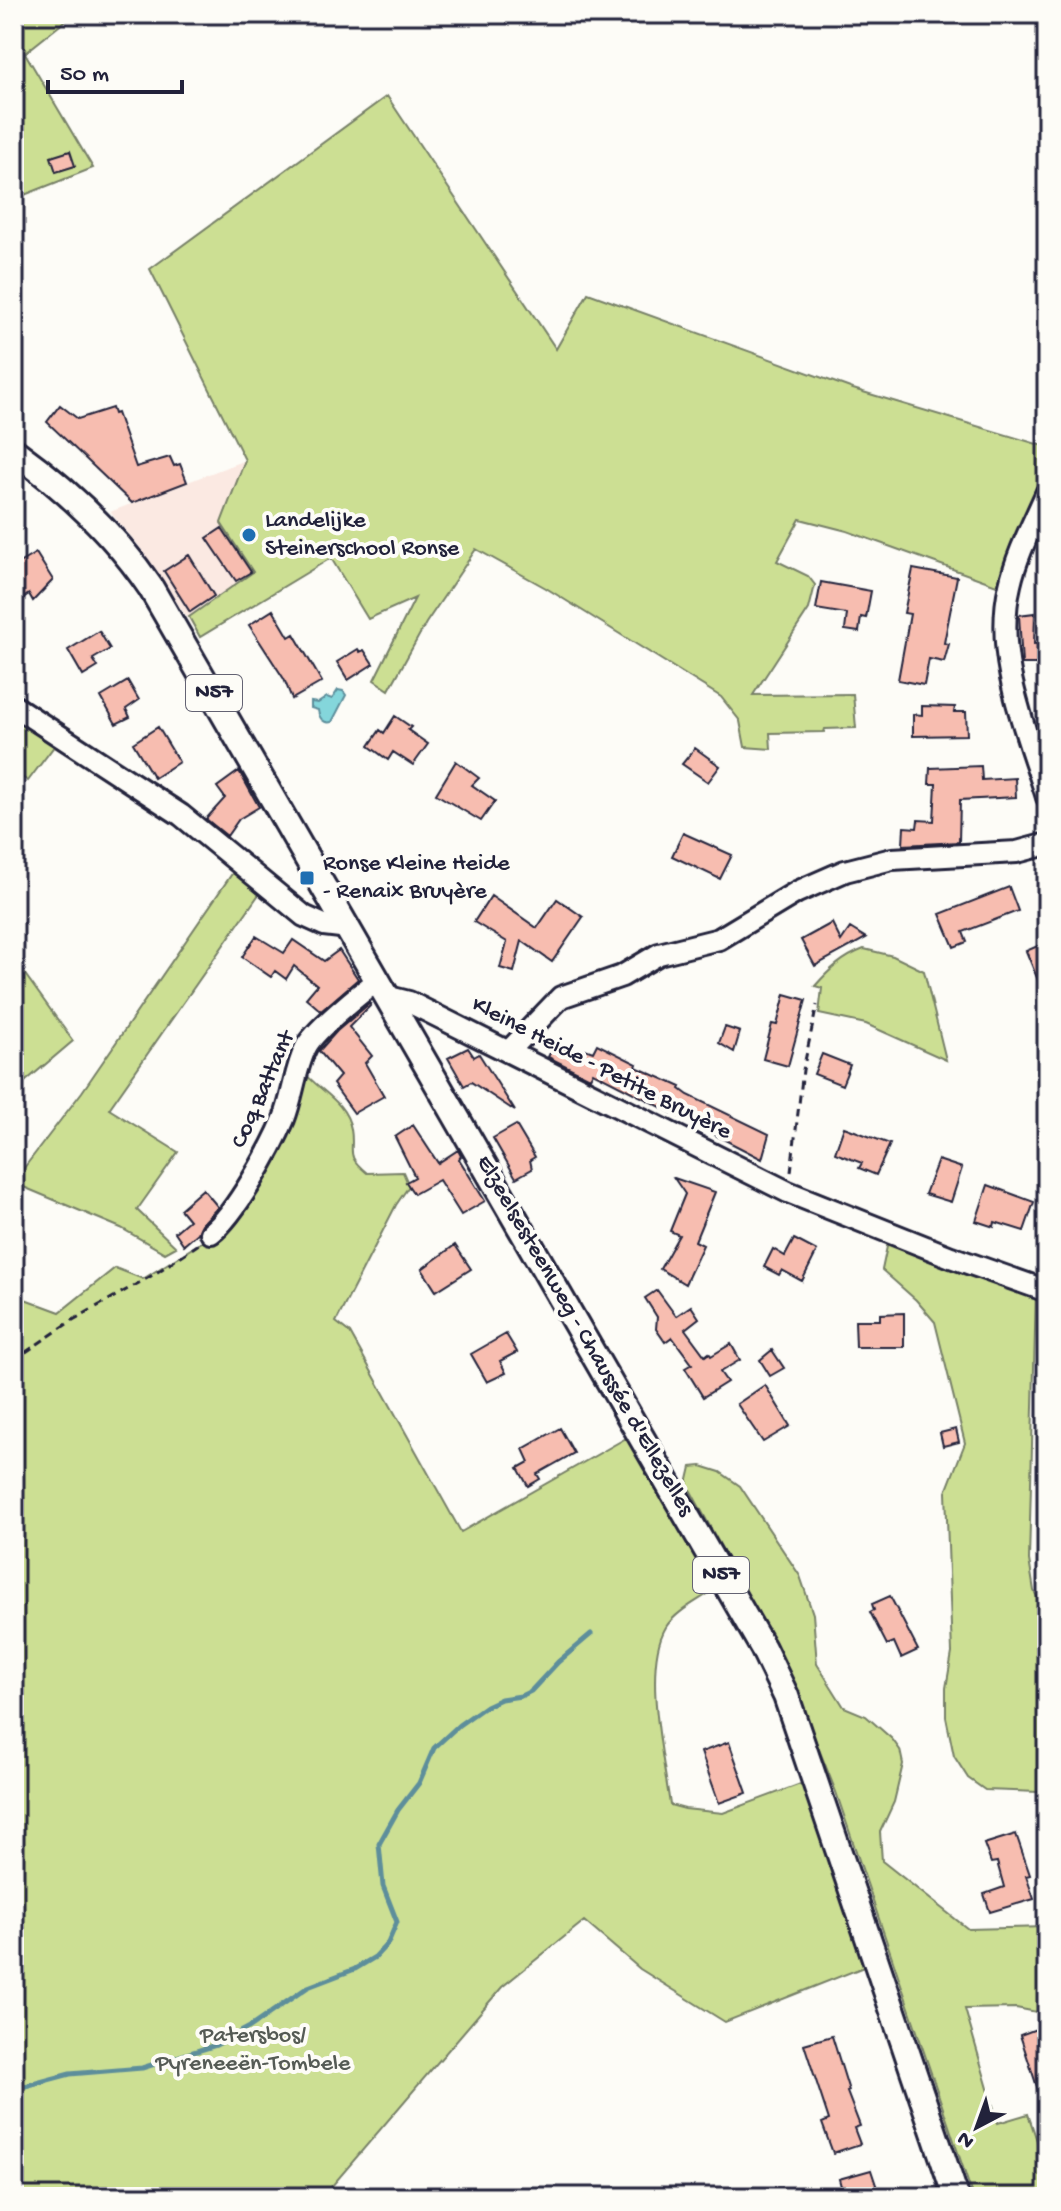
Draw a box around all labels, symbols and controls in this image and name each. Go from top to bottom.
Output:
scale bar [48,44,182,94]
text: 50 m [60,61,109,90]
place label: Landelijke Steinerschool Ronse [265,507,460,564]
marker: Landelijke Steinerschool Ronse [240,526,258,544]
road number: N57 [186,675,242,711]
place label: Ronse Kleine Heide - Renaix Bruyère [323,850,510,907]
marker: Ronse Kleine Heide - Renaix Bruyère [298,869,316,887]
street label: Kleine Heide - Petite Bruyère [466,991,736,1148]
street label: Coq Battant [225,1025,304,1153]
street label: Elzeelsesteenweg - Chaussée d'Ellezelles [468,1150,700,1523]
road number: N57 [693,1557,749,1593]
park label: Patersbos/ Pyreneeën-Tombele [155,2022,351,2079]
north arrow [937,2087,1017,2167]
text: N [953,2125,980,2154]

